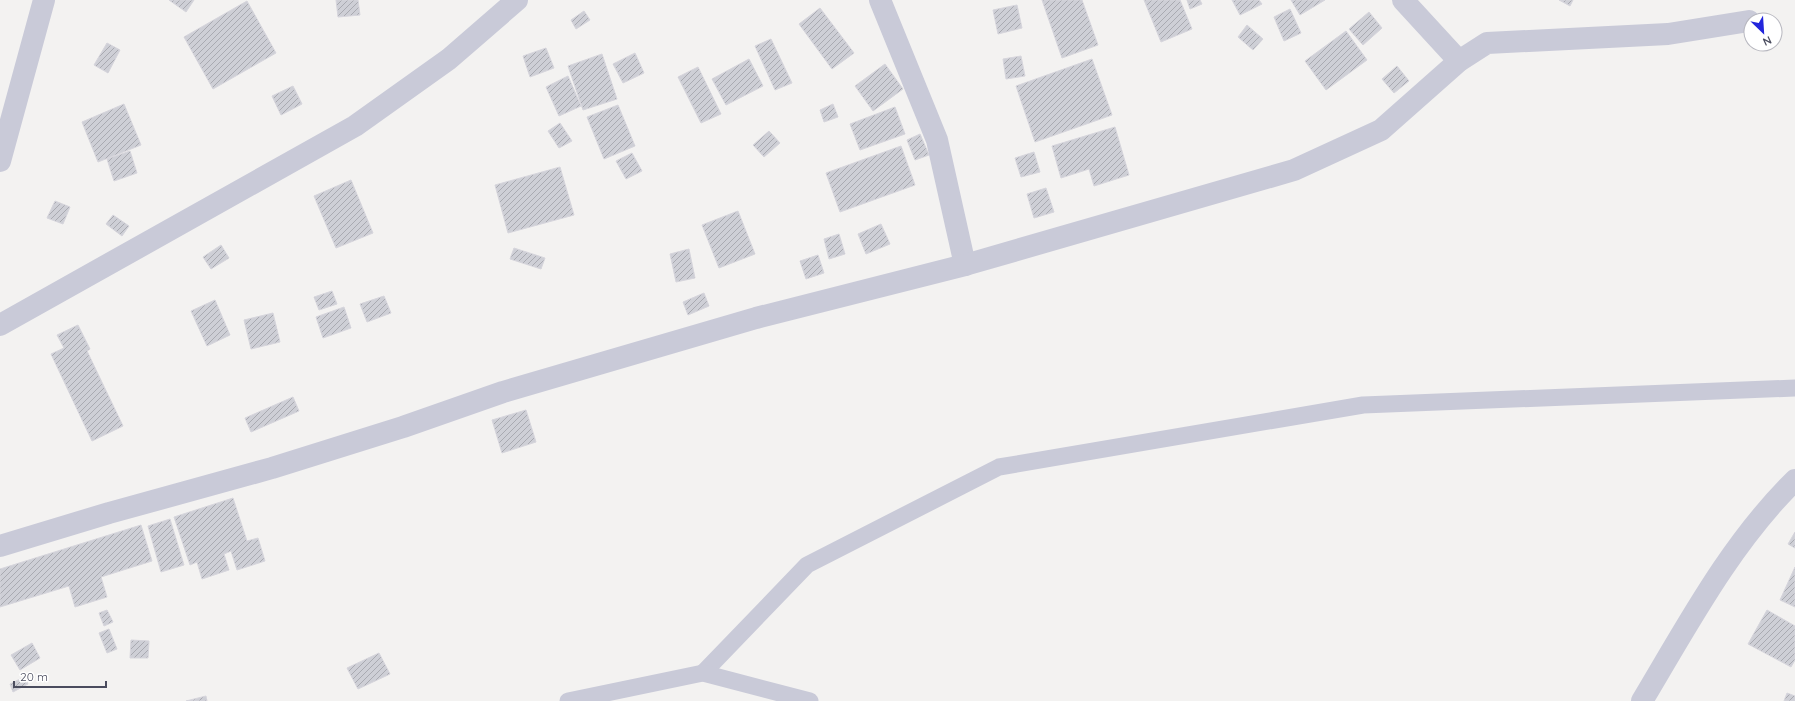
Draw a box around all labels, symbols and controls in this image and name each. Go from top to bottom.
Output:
north arrow [1743,12,1783,52]
text: N [1761,33,1774,49]
scale bar [14,663,106,689]
text: 20 m [20,669,48,684]

